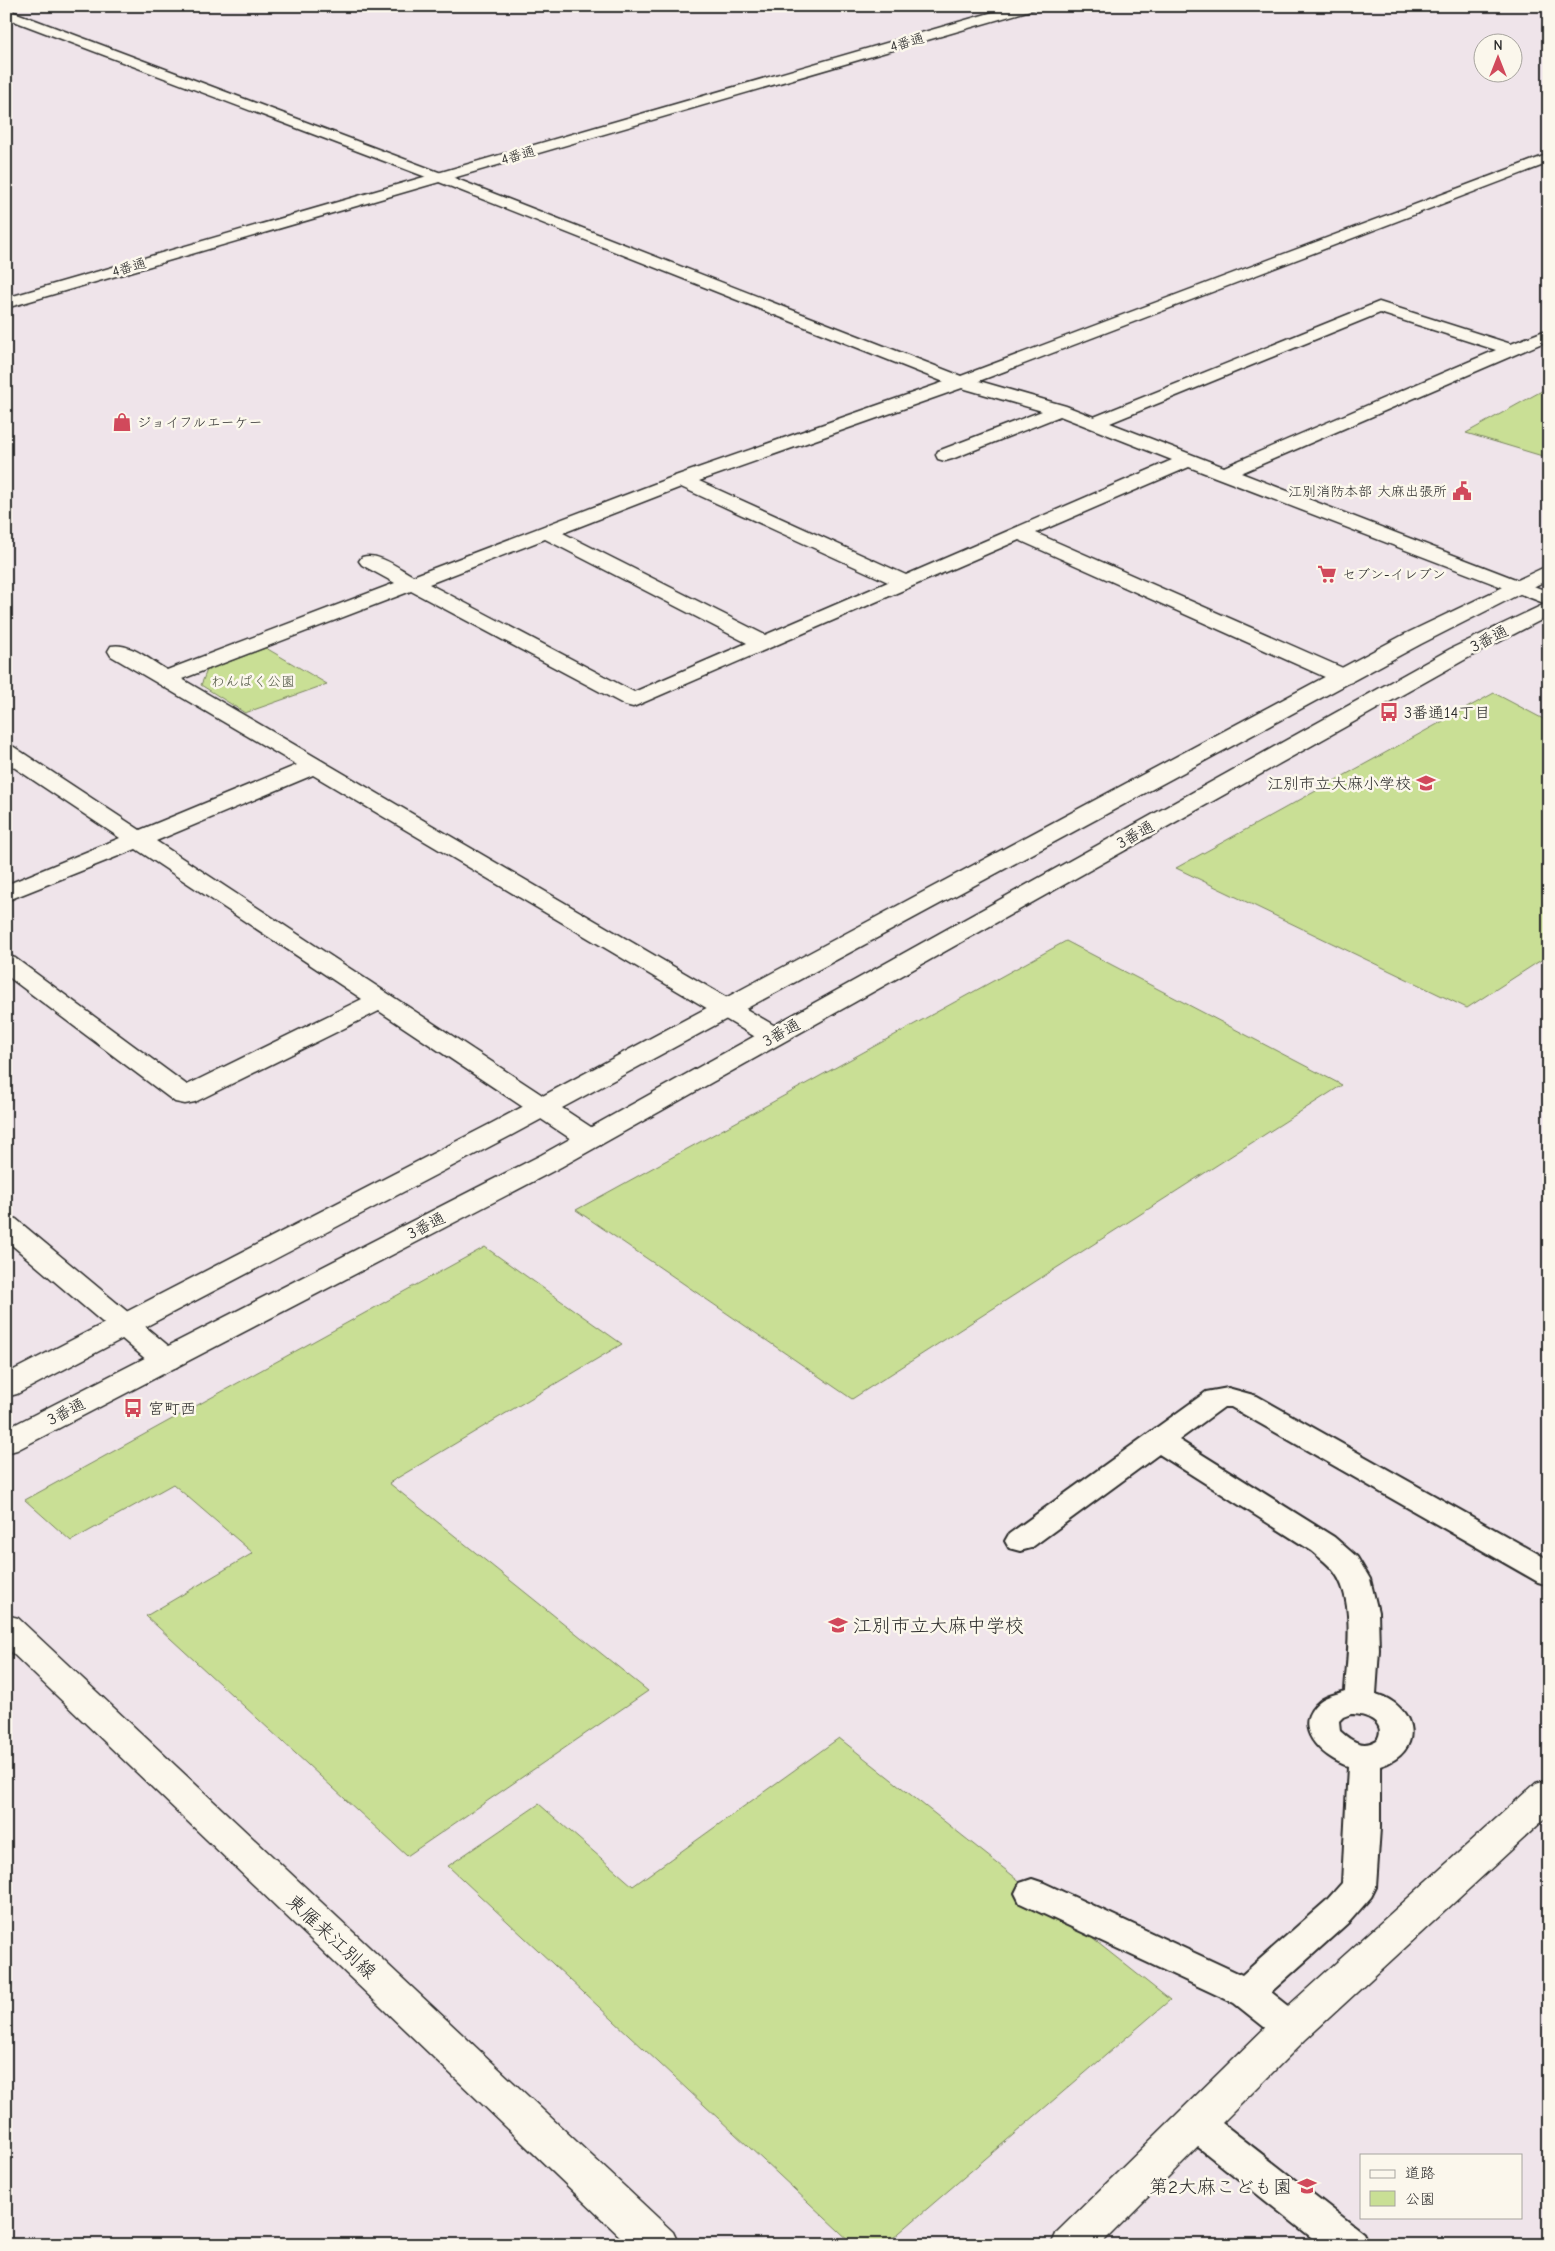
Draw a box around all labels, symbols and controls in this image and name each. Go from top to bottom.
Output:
street label: 4番通 [888,30,926,55]
north arrow [1472,32,1522,82]
text: N [1493,37,1503,54]
street label: 4番通 [499,143,537,168]
street label: 4番通 [110,255,148,280]
shop icon: ジョイフルエーケー [111,411,133,433]
place label: ジョイフルエーケー [137,414,262,431]
public building icon: 江別消防本部 大麻出張所 [1451,480,1473,502]
place label: 江別消防本部 大麻出張所 [1288,483,1447,500]
supermarket icon: セブン-イレブン [1316,563,1338,585]
place label: セブン-イレブン [1342,566,1446,583]
street label: 3番通 [1467,622,1511,656]
park label: わんぱく公園 [211,673,295,690]
bus stop icon: 3番通14丁目 [1378,701,1400,723]
place label: 3番通14丁目 [1404,704,1490,722]
school or university icon: 江別市立大麻小学校 [1415,772,1437,794]
place label: 江別市立大麻小学校 [1267,775,1411,793]
street label: 3番通 [1114,817,1157,852]
street label: 3番通 [760,1015,803,1050]
street label: 3番通 [404,1209,448,1243]
street label: 3番通 [44,1395,88,1429]
bus stop icon: 宮町西 [122,1397,144,1419]
place label: 宮町西 [148,1400,196,1418]
school or university icon: 江別市立大麻中学校 [827,1614,849,1636]
place label: 江別市立大麻中学校 [853,1615,1024,1637]
street label: 東雁来江別線 [282,1890,381,1984]
legend [1360,2154,1522,2218]
text: 道路 [1405,2164,1435,2182]
school or university icon: 第2大麻こども園 [1296,2175,1318,2197]
place label: 第2大麻こども園 [1149,2176,1292,2198]
text: 公園 [1405,2190,1435,2208]

